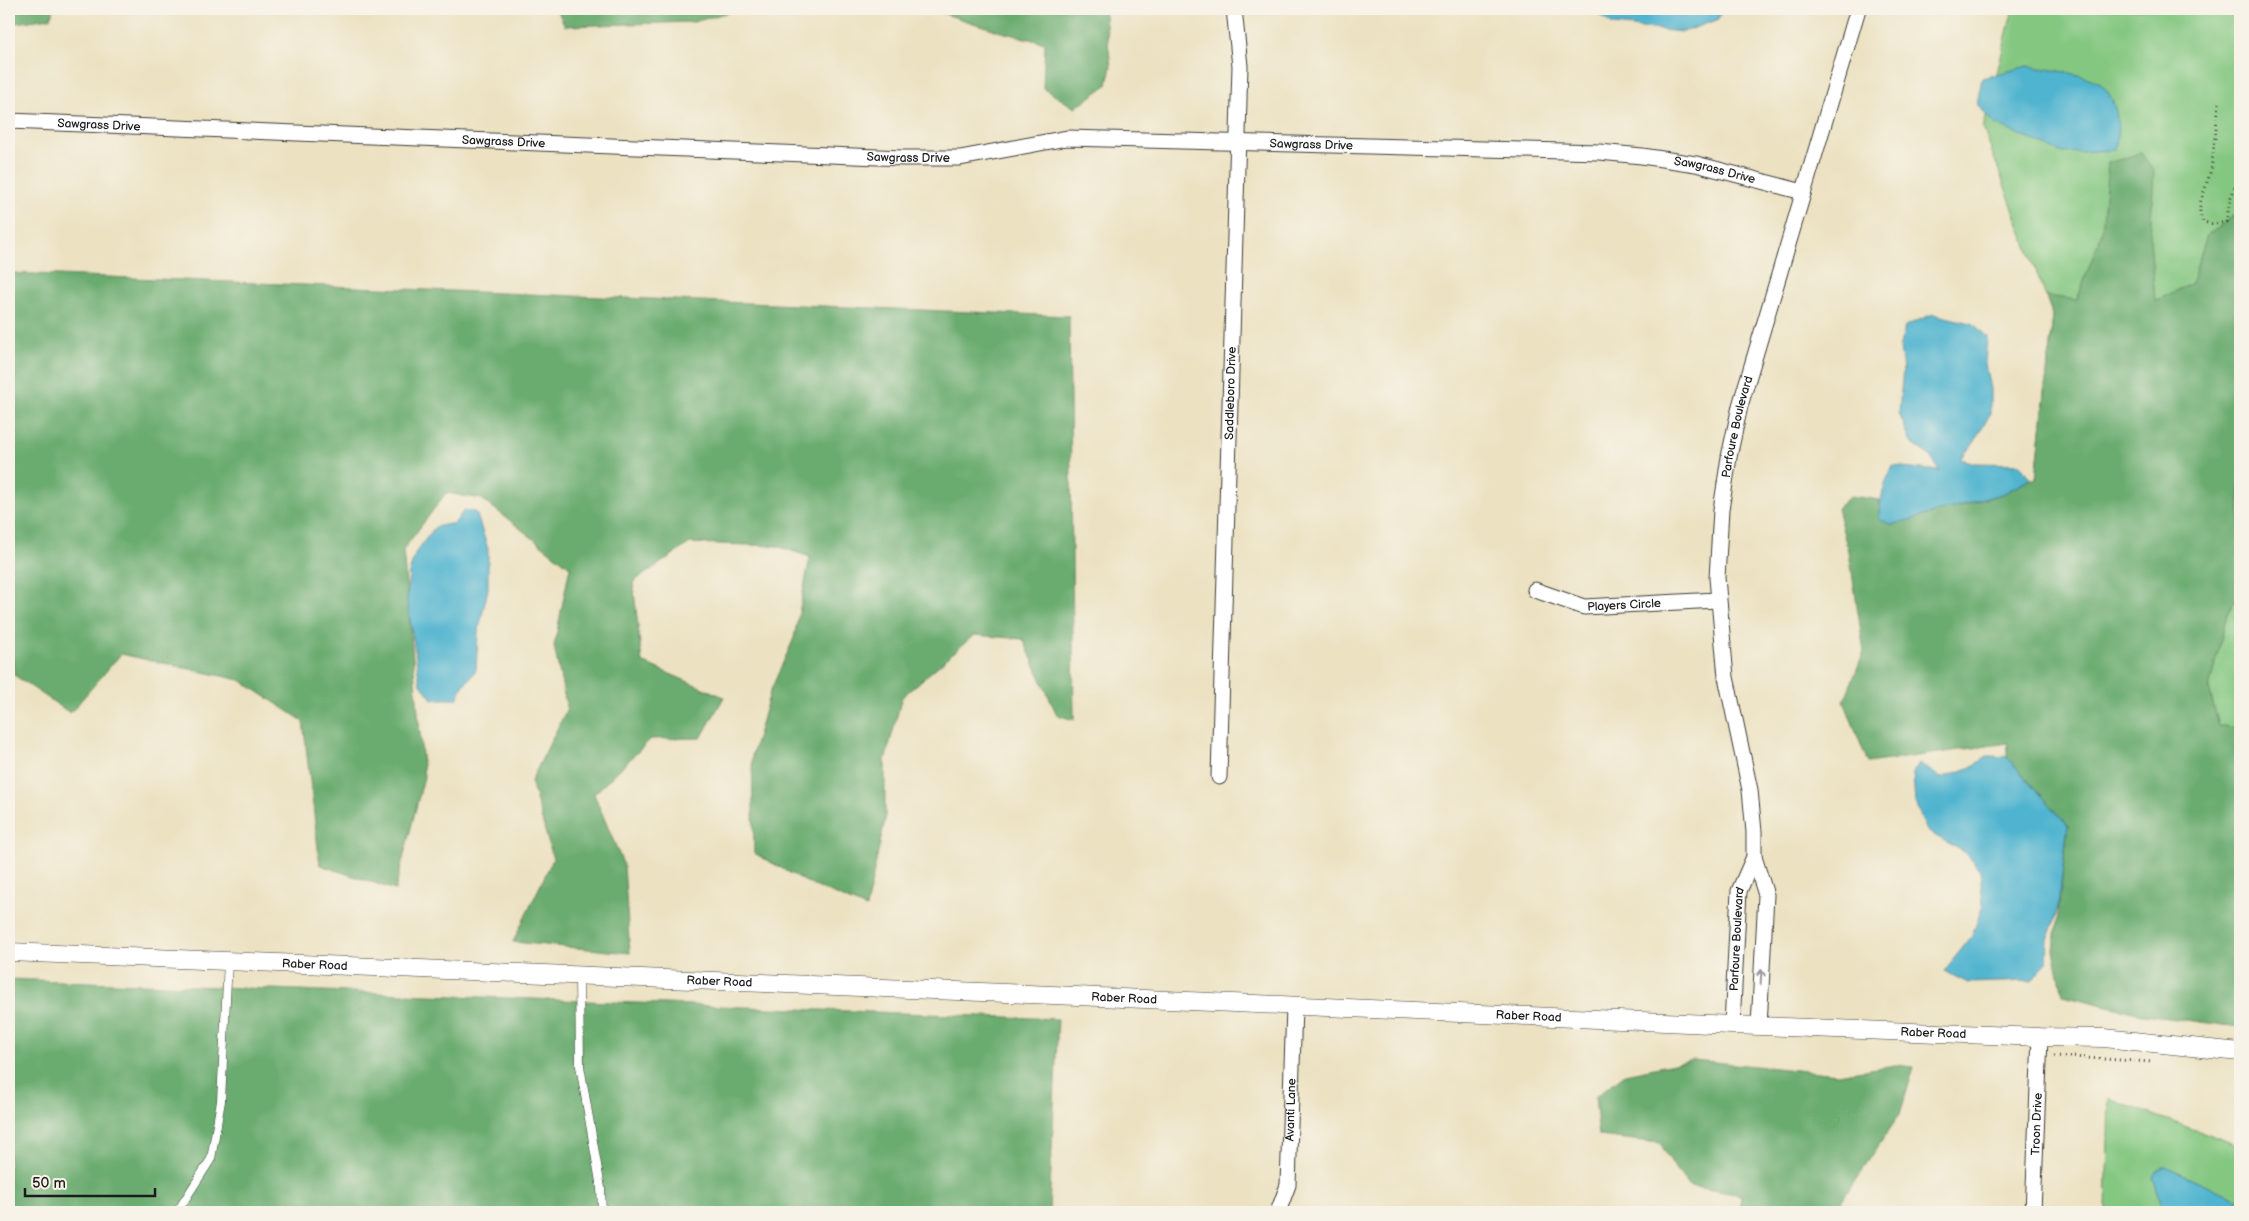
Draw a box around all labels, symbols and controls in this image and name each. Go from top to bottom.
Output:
street label: Sawgrass Drive [57,116,141,134]
street label: Sawgrass Drive [462,133,545,151]
street label: Sawgrass Drive [1269,136,1353,154]
street label: Sawgrass Drive [866,150,950,166]
street label: Sawgrass Drive [1673,154,1757,187]
street label: Saddleboro Drive [1222,346,1240,440]
street label: Parfoure Boulevard [1719,374,1757,479]
street label: Players Circle [1587,596,1661,615]
street label: Parfoure Boulevard [1727,885,1748,991]
street label: Raber Road [281,956,348,974]
one-way arrow [1757,970,1766,986]
street label: Raber Road [686,973,753,991]
street label: Raber Road [1091,990,1157,1008]
street label: Raber Road [1495,1008,1562,1025]
street label: Raber Road [1900,1025,1967,1042]
street label: Avanti Lane [1282,1078,1300,1142]
street label: Troon Drive [2028,1092,2046,1156]
scale bar [25,1166,155,1198]
text: 50 m [32,1174,66,1193]

